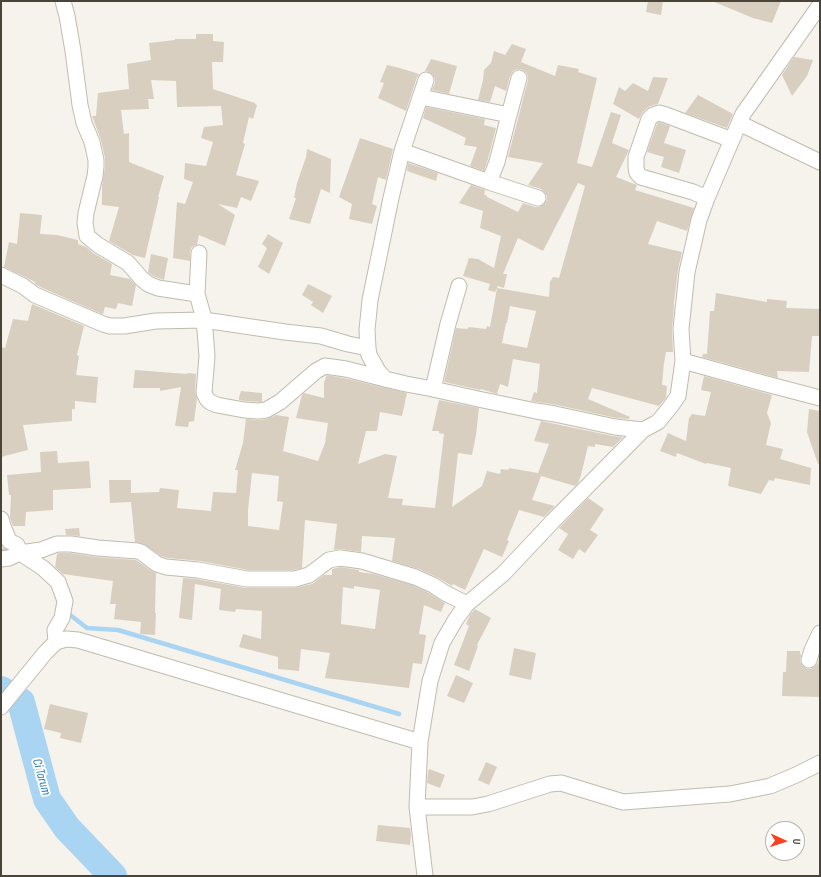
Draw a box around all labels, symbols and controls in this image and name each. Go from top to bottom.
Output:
water label: Ci Tarum [28,757,54,797]
north arrow [765,821,805,861]
text: U [790,838,803,845]

